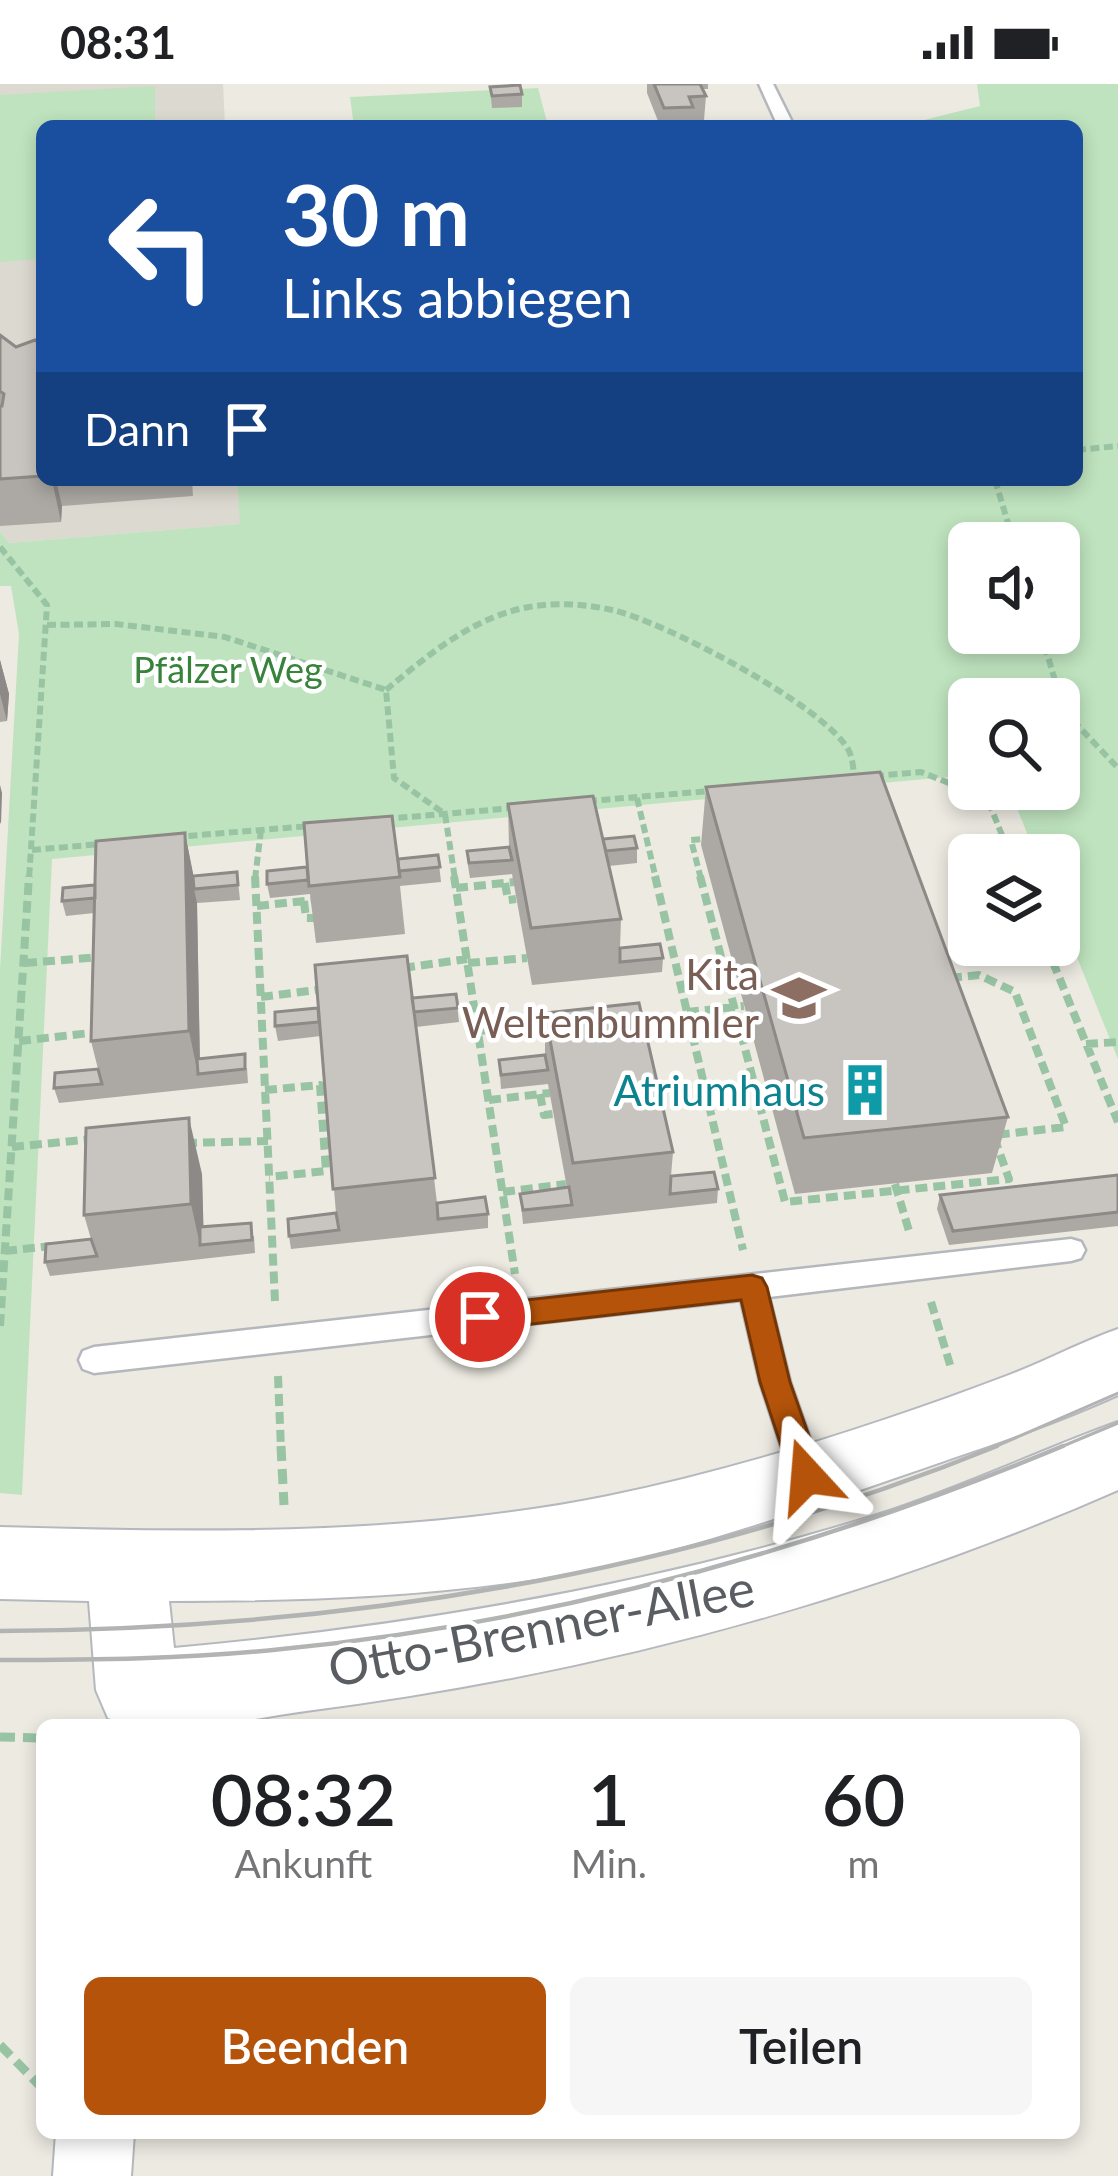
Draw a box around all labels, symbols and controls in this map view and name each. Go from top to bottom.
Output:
text: 08:31 [60,15,176,69]
text: 30 m [282,163,470,264]
icon: left [84,168,240,324]
text: Links abbiegen [282,265,633,330]
icon: arrive [214,396,280,462]
text: Dann [84,402,190,456]
map controls [948,522,1080,966]
button: sound [948,522,1080,654]
park label: Pfälzer Weg [133,647,323,691]
button: search [948,678,1080,810]
button: layers [948,834,1080,966]
place label: Kita Weltenbummler [462,949,759,1047]
school or university icon: Kita Weltenbummler [770,969,828,1027]
building icon: Atriumhaus [836,1061,894,1119]
place label: Atriumhaus [614,1065,825,1115]
pin [429,1266,531,1368]
icon: arrive [447,1284,513,1350]
position arrow [744,1413,870,1539]
street label: Otto-Brenner-Allee [323,1556,759,1698]
text: 08:32 [211,1755,396,1841]
text: 1 [588,1755,630,1841]
text: 60 [822,1755,905,1841]
text: Ankunft [234,1840,372,1886]
text: Min. [571,1840,647,1886]
text: m [847,1840,880,1886]
button: Beenden [84,1977,546,2115]
button: Teilen [570,1977,1032,2115]

